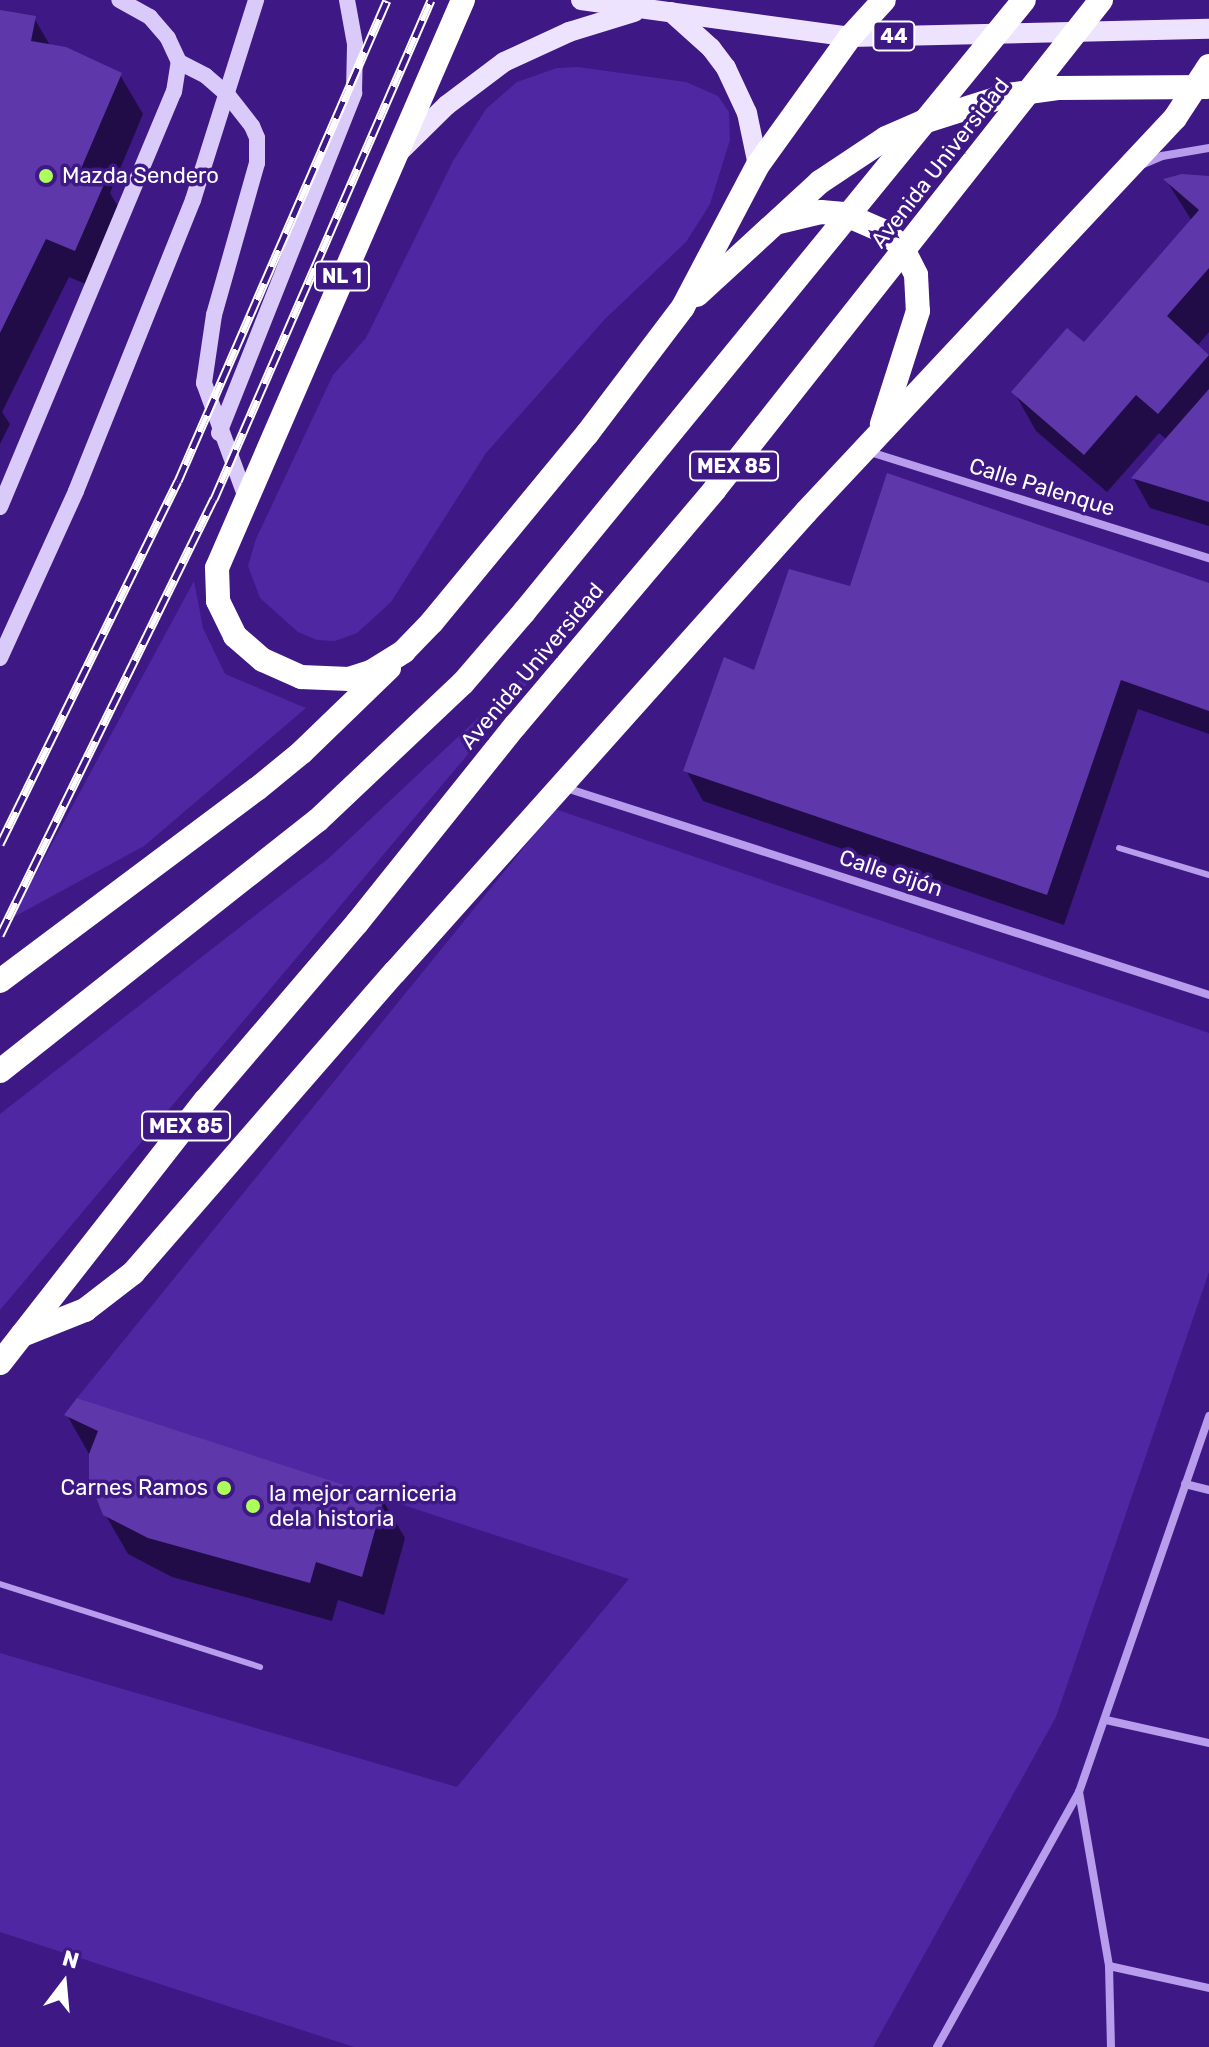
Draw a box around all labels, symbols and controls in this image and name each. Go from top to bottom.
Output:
road number: 44 [872,20,916,52]
street label: Avenida Universidad [865,73,1015,253]
place label: Mazda Sendero [62,163,219,189]
marker: Mazda Sendero [37,167,55,185]
road number: NL 1 [312,260,372,292]
road number: MEX 85 [688,450,780,482]
street label: Calle Palenque [966,452,1118,522]
street label: Avenida Universidad [455,578,609,754]
street label: Calle Gijón [836,844,946,902]
road number: MEX 85 [140,1110,232,1142]
place label: Carnes Ramos [61,1475,208,1501]
marker: Carnes Ramos [215,1479,233,1497]
place label: la mejor carniceria dela historia [269,1480,457,1532]
marker: la mejor carniceria dela historia [244,1497,262,1515]
north arrow [24,1943,104,2023]
text: N [59,1944,82,1975]

